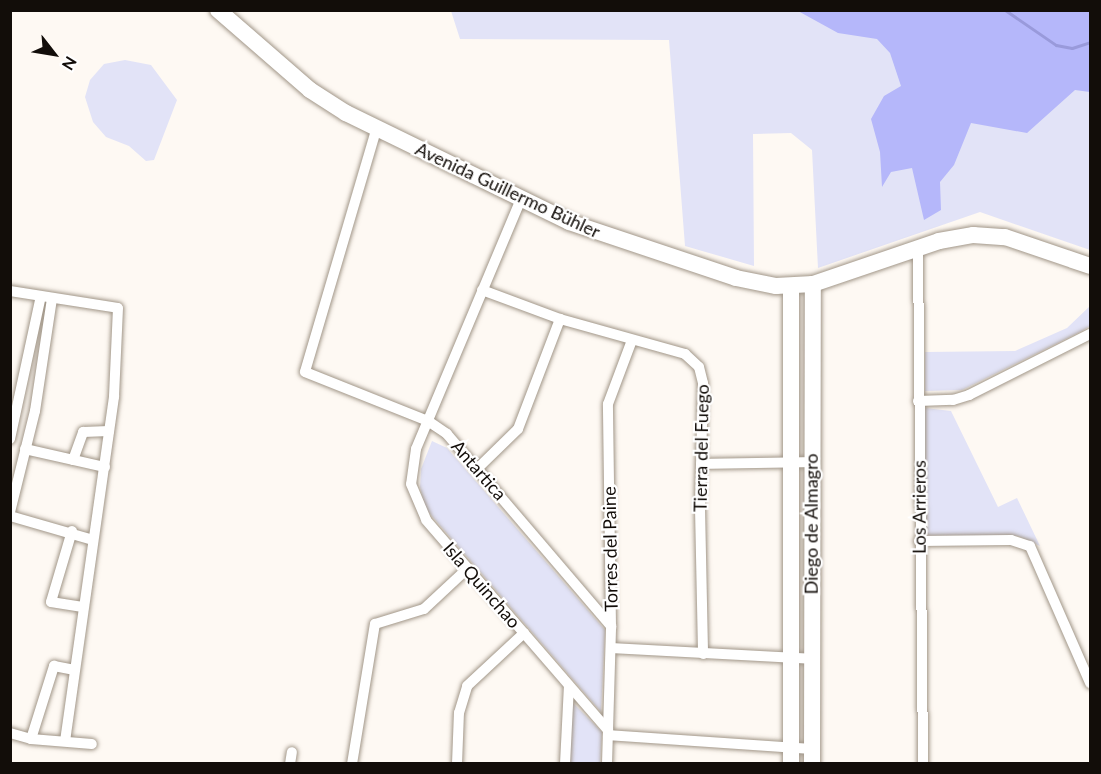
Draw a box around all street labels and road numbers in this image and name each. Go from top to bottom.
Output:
street label: Avenida Guillermo Bühler [412,138,604,242]
street label: Tierra del Fuego [689,384,713,512]
street label: Antartica [447,436,511,504]
street label: Diego de Almagro [800,453,822,595]
street label: Los Arrieros [908,460,930,554]
street label: Torres del Paine [598,486,622,612]
street label: Isla Quinchao [439,538,525,632]

